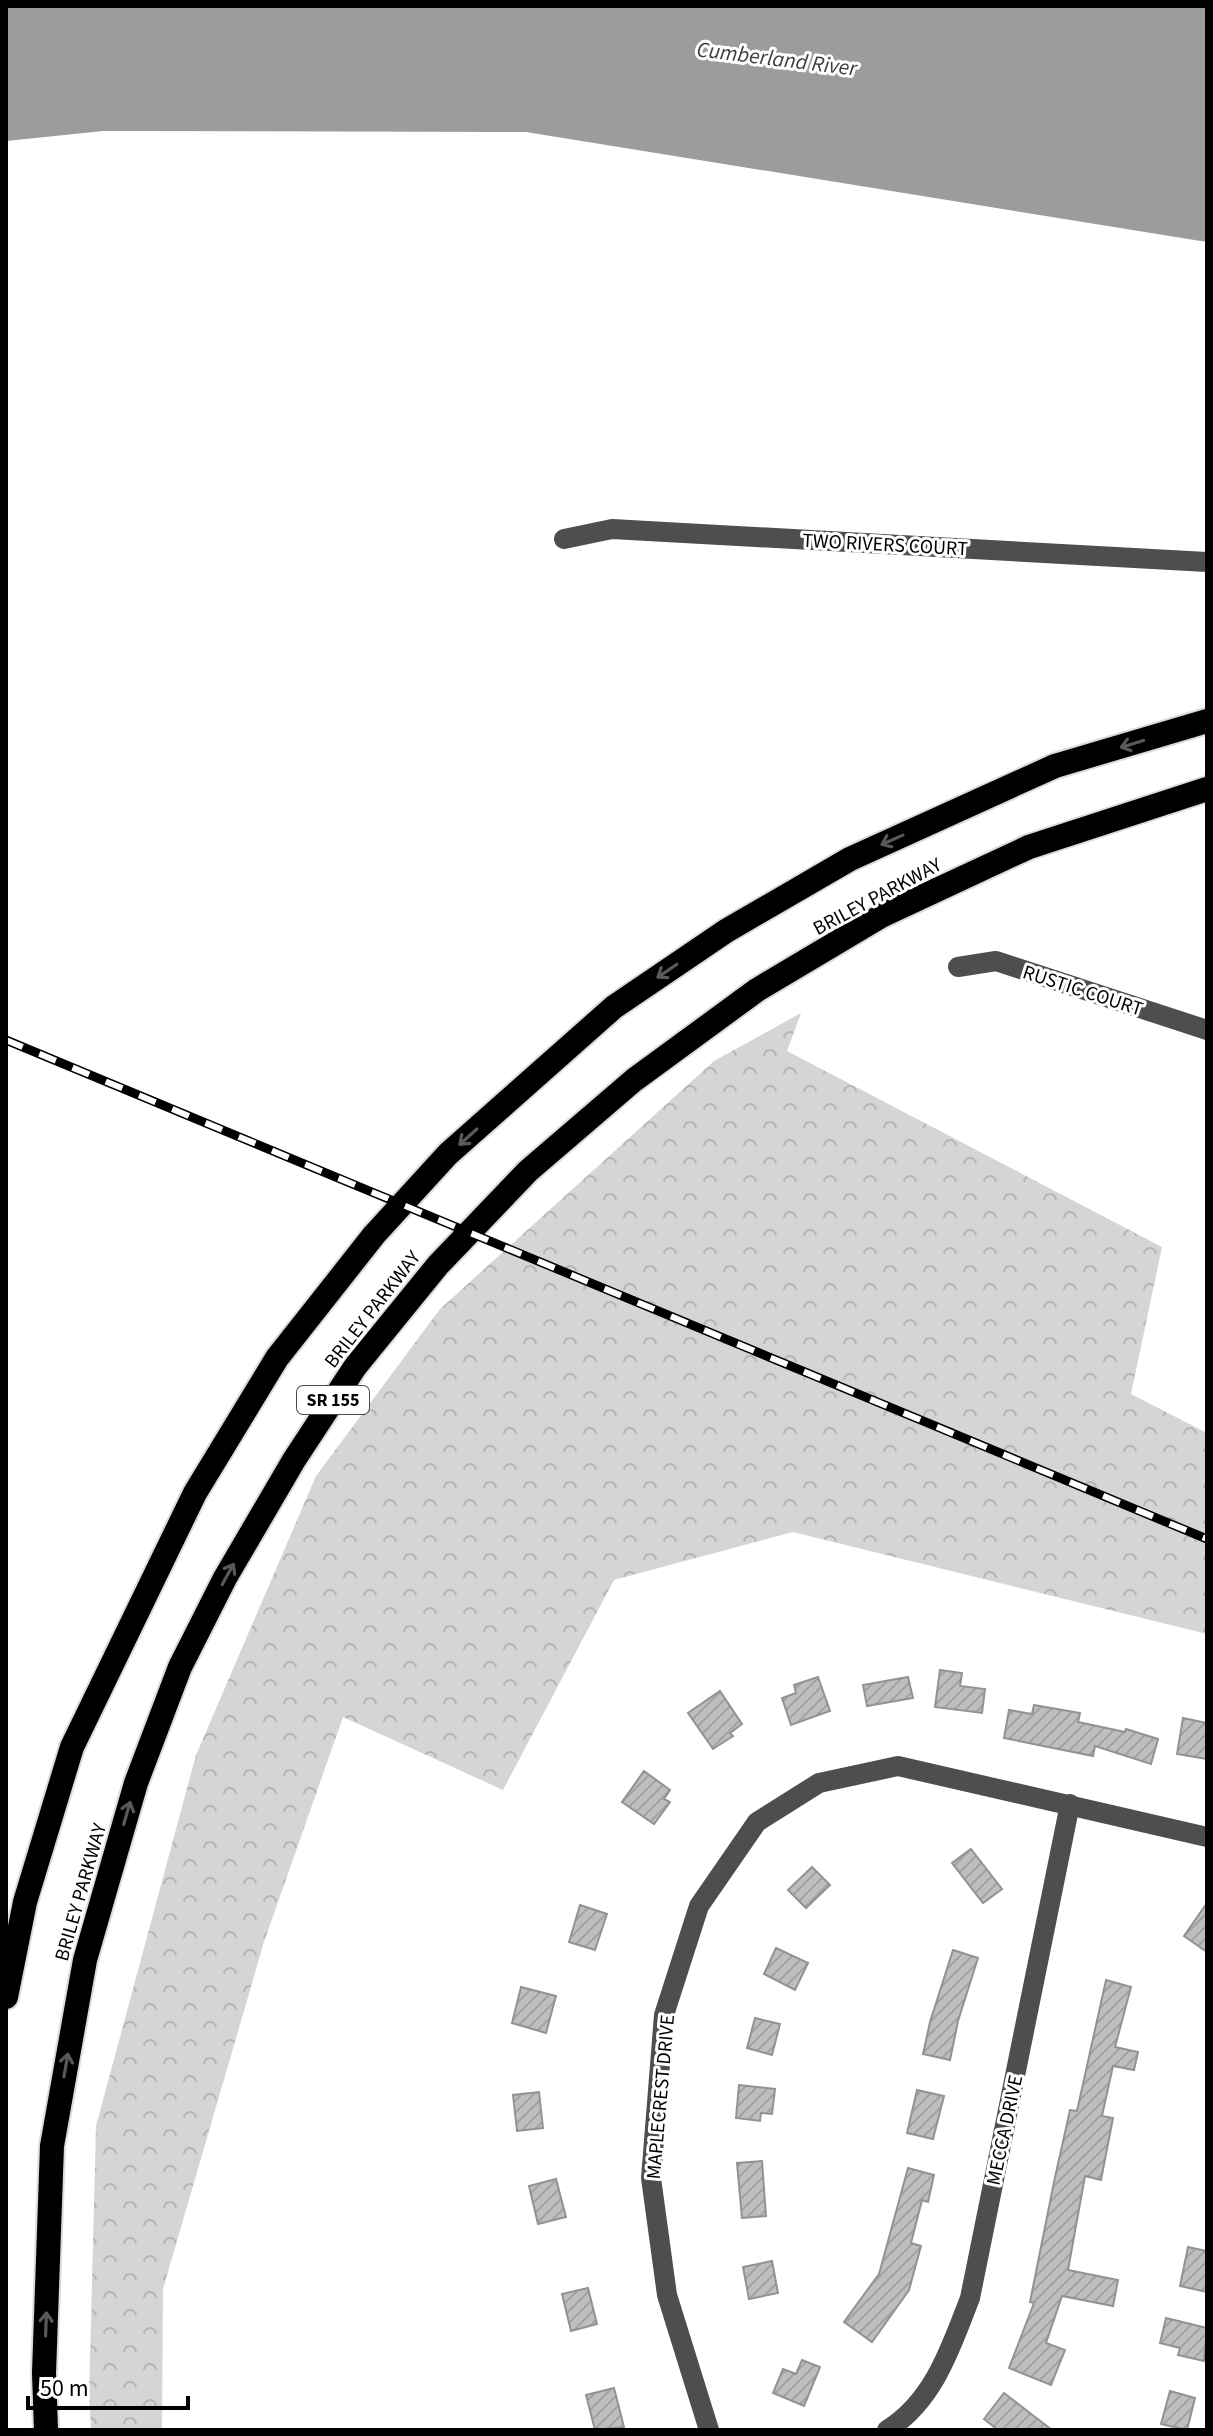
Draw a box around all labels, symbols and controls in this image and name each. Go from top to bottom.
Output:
water label: Cumberland River [695,33,860,85]
street label: TWO RIVERS COURT [801,527,969,563]
one-way arrow [1120,737,1146,752]
one-way arrow [880,834,904,849]
street label: BRILEY PARKWAY [808,851,947,943]
street label: RUSTIC COURT [1019,958,1147,1024]
one-way arrow [656,963,679,979]
one-way arrow [458,1128,478,1146]
street label: BRILEY PARKWAY [318,1245,428,1374]
road number: SR 155 [297,1386,369,1414]
one-way arrow [220,1563,236,1586]
one-way arrow [121,1801,136,1827]
street label: BRILEY PARKWAY [48,1820,114,1964]
street label: MAPLECREST DRIVE [640,2014,682,2181]
one-way arrow [60,2053,75,2079]
street label: MECCA DRIVE [980,2073,1030,2188]
one-way arrow [38,2311,53,2338]
scale bar [28,2360,188,2410]
text: 50 m [40,2371,89,2406]

